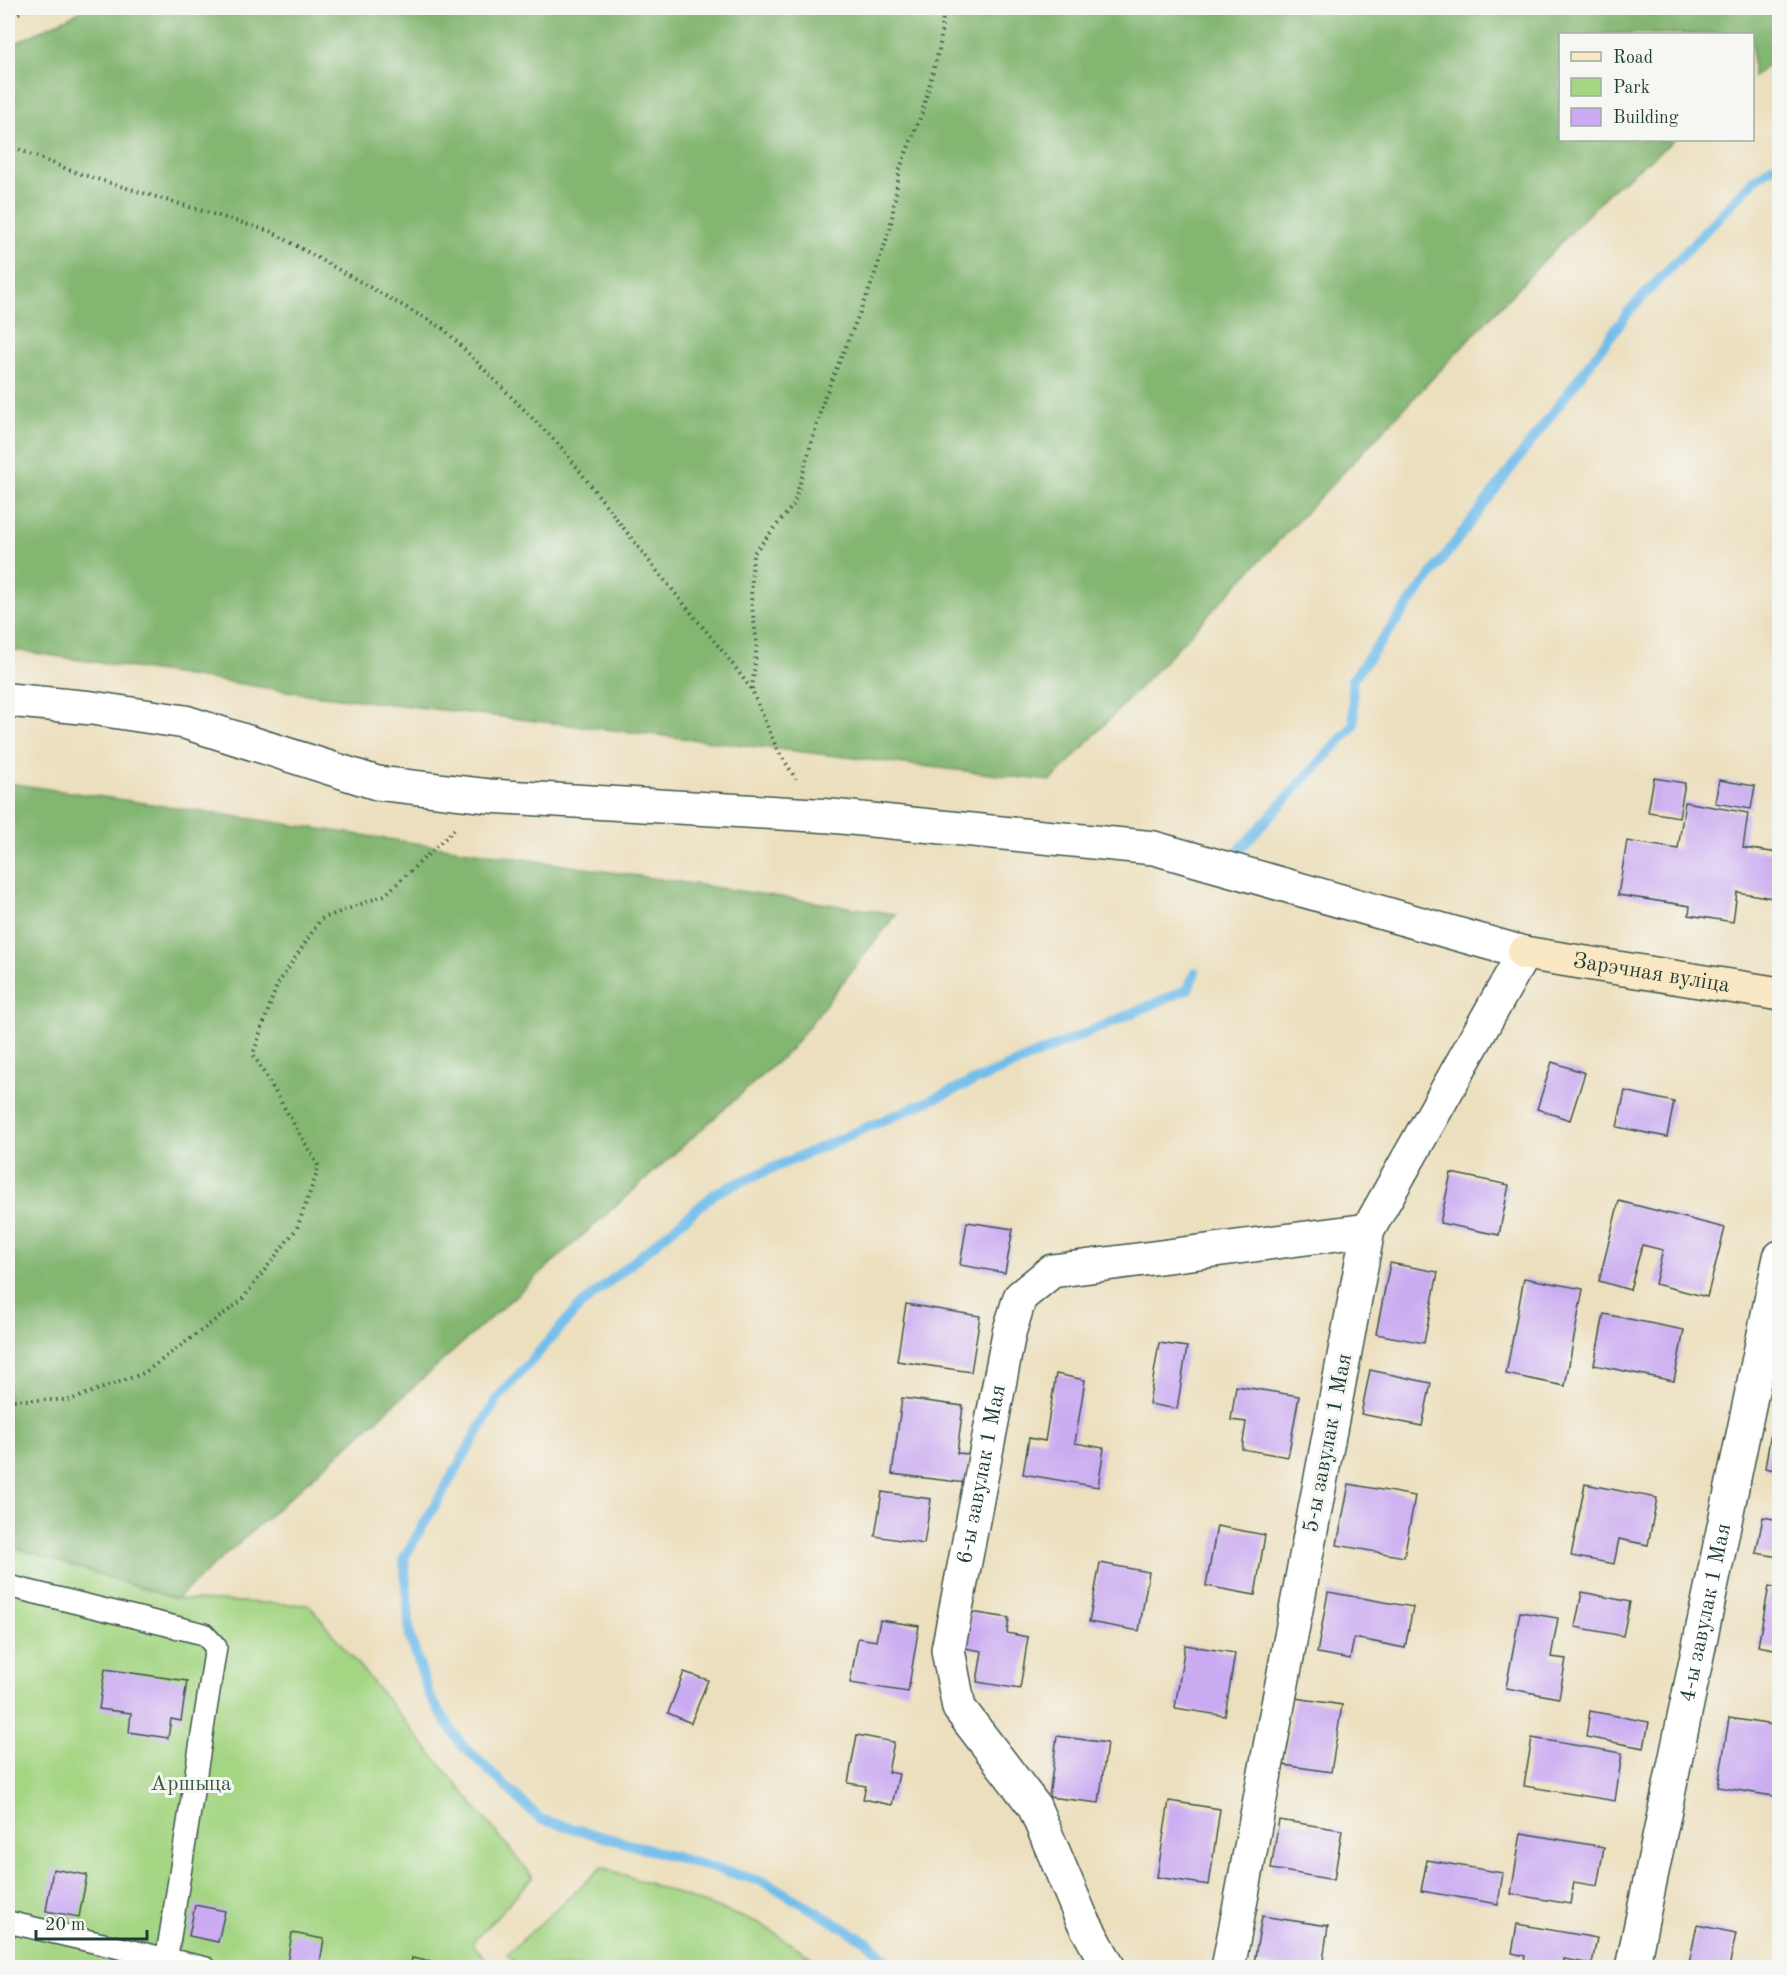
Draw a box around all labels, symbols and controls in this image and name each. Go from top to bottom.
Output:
legend [1559,33,1754,141]
text: Road [1613,49,1653,67]
text: Park [1613,79,1650,97]
text: Building [1613,109,1679,127]
street label: Зарэчная вуліца [1571,950,1731,997]
street label: 5-ы завулак 1 Мая [1300,1352,1356,1534]
street label: 6-ы завулак 1 Мая [954,1383,1010,1566]
street label: 4-ы завулак 1 Мая [1677,1521,1735,1704]
park label: Аршыца [150,1773,232,1795]
scale bar [36,1903,147,1941]
text: 20 m [45,1916,85,1934]

